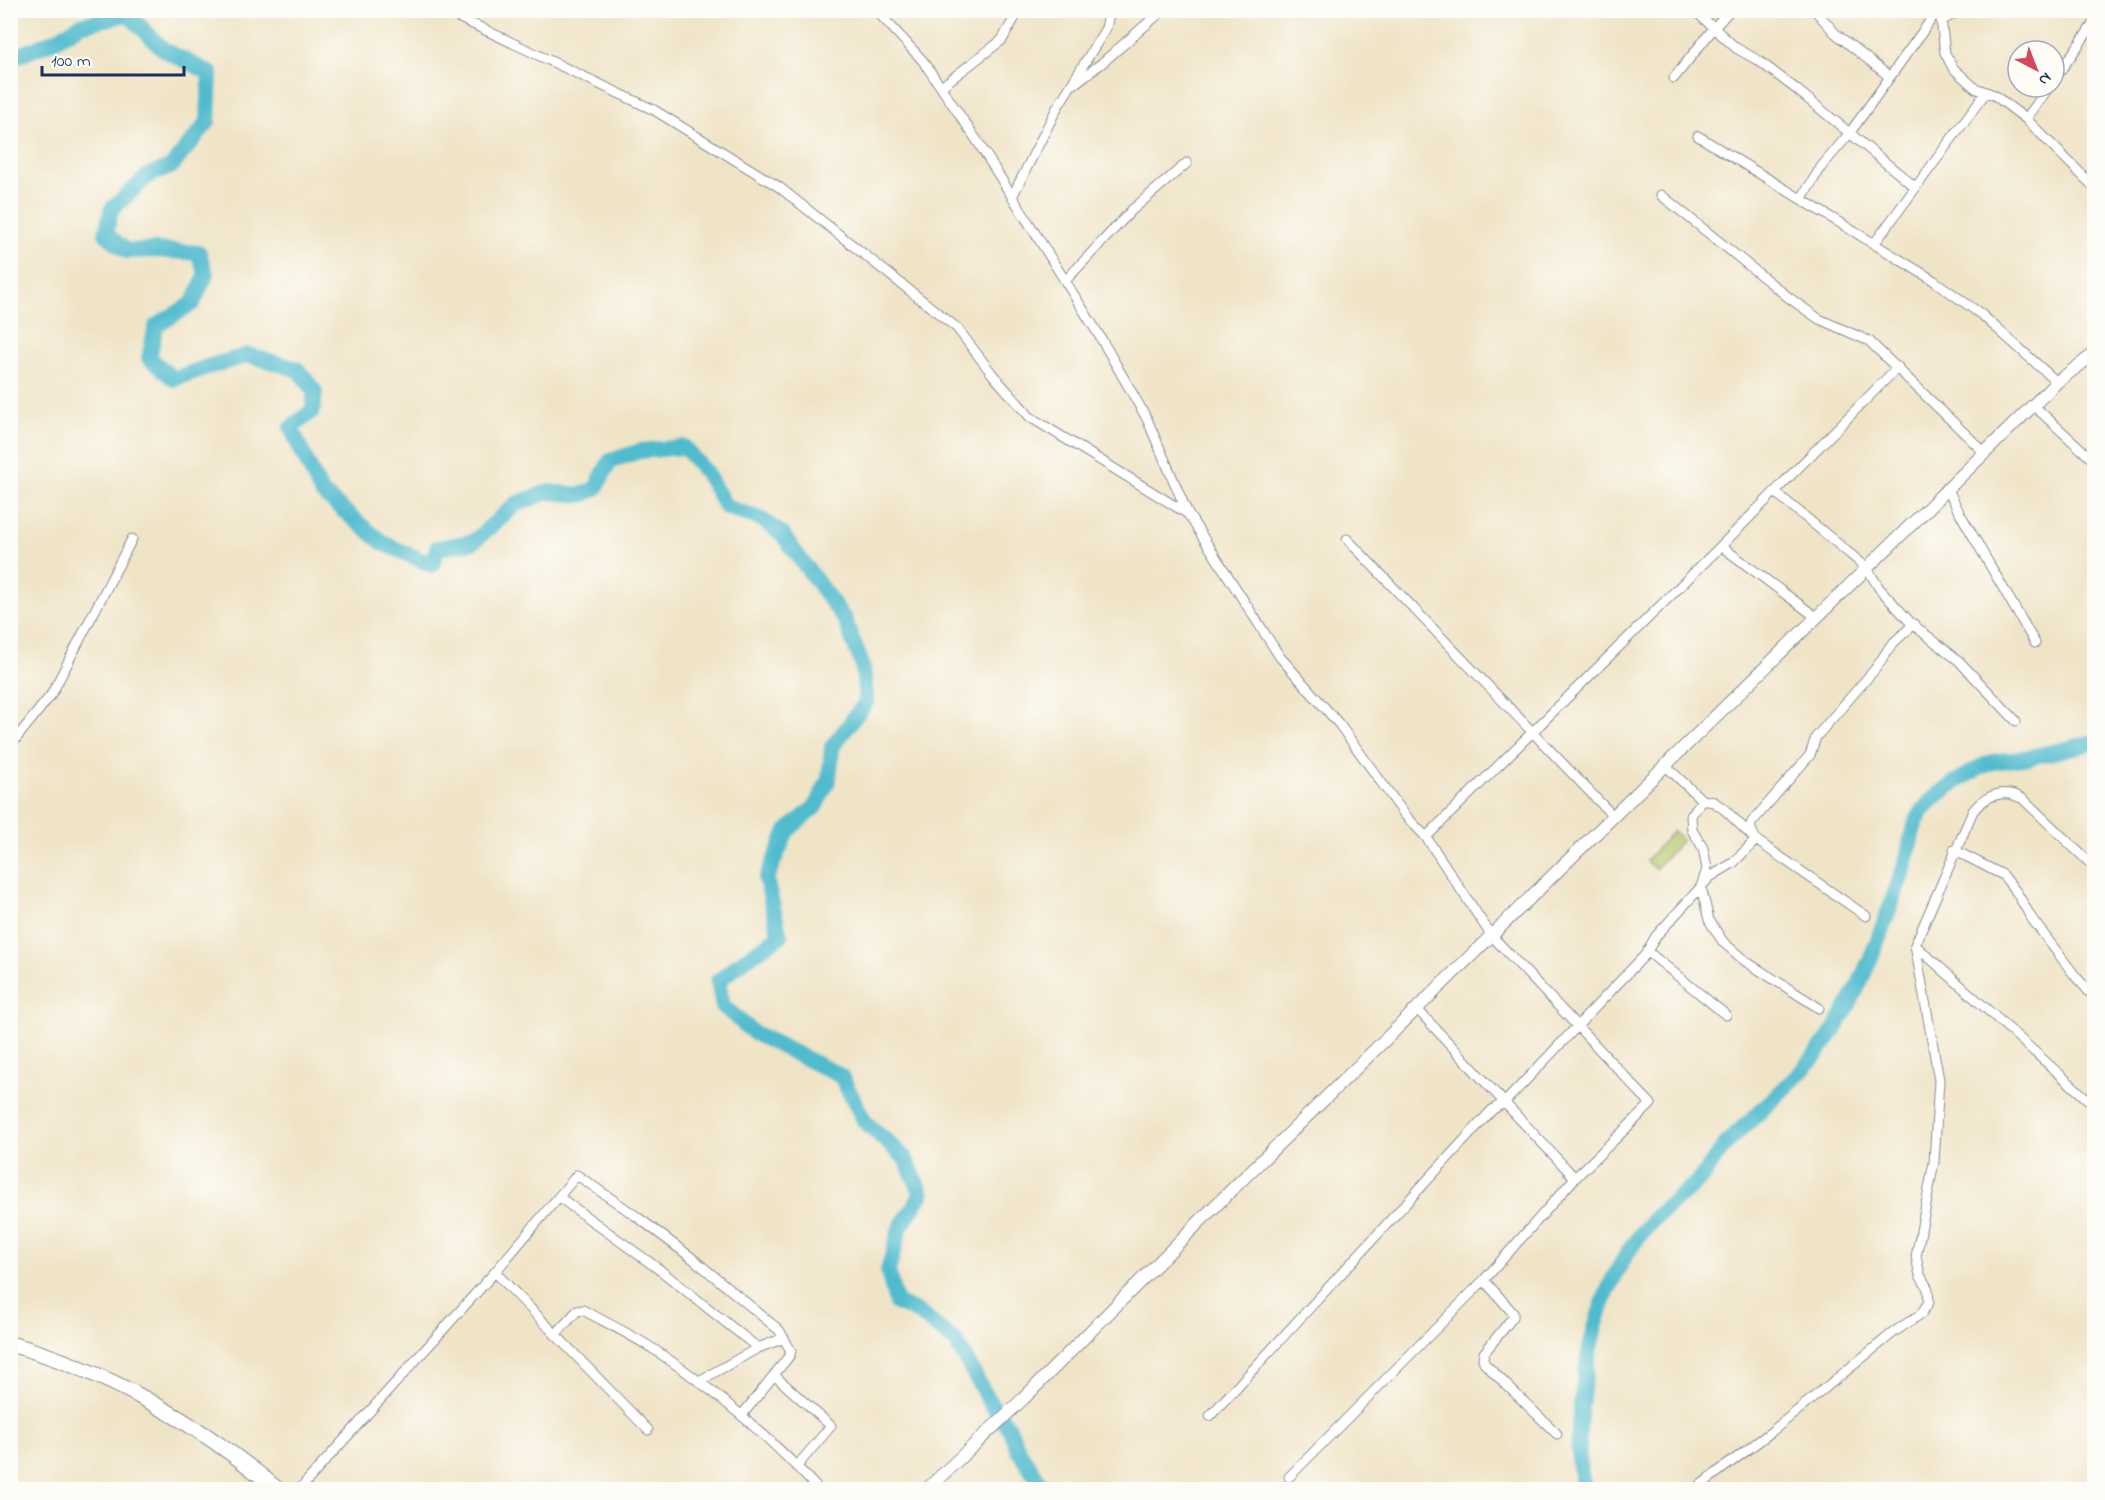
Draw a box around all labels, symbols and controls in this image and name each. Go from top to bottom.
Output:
scale bar [42,39,184,77]
north arrow [2006,39,2066,99]
text: 100 m [51,49,91,75]
text: N [2033,66,2057,91]

